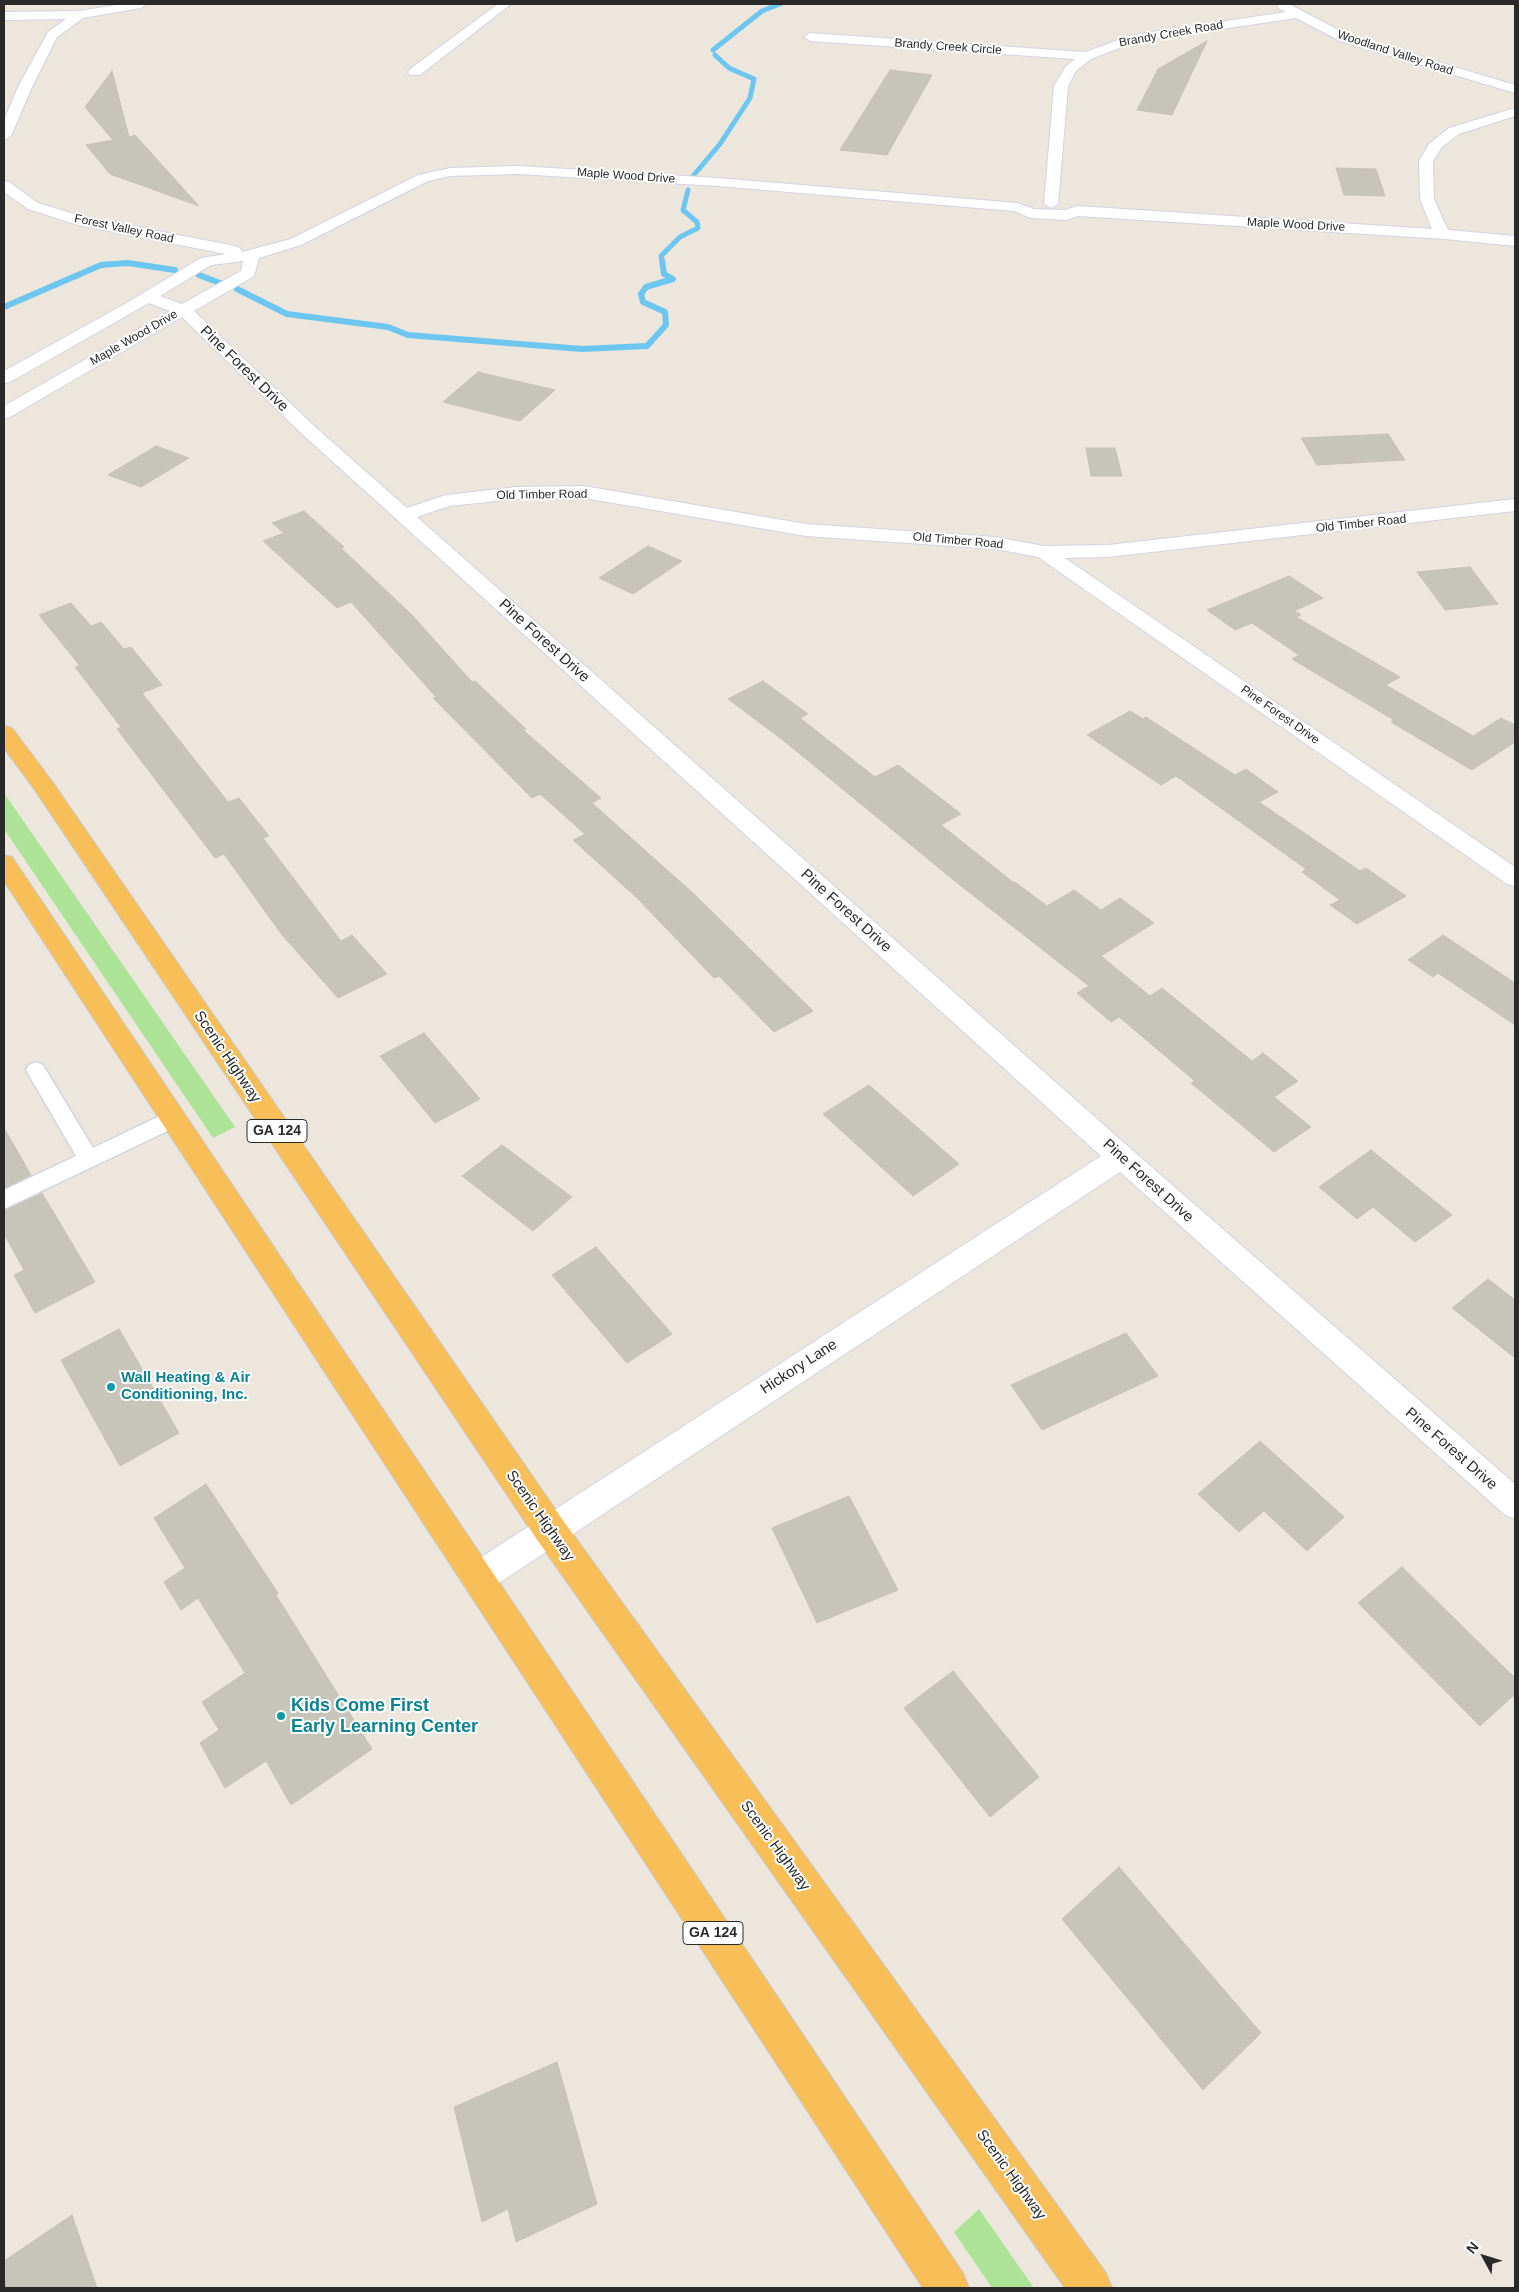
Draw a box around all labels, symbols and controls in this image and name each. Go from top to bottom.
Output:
street label: Brandy Creek Road [1118,18,1224,50]
street label: Woodland Valley Road [1335,27,1455,79]
street label: Brandy Creek Circle [894,36,1002,58]
street label: Maple Wood Drive [576,165,676,187]
street label: Forest Valley Road [73,211,175,247]
street label: Maple Wood Drive [1246,215,1346,235]
street label: Maple Wood Drive [88,307,180,369]
street label: Pine Forest Drive [196,322,292,416]
street label: Old Timber Road [496,487,588,503]
street label: Old Timber Road [1315,512,1407,536]
street label: Old Timber Road [912,530,1004,552]
street label: Pine Forest Drive [495,596,593,686]
street label: Pine Forest Drive [1238,683,1322,747]
street label: Pine Forest Drive [797,866,895,956]
street label: Scenic Highway [190,1008,264,1106]
road number: GA 124 [247,1120,307,1142]
street label: Pine Forest Drive [1099,1136,1197,1226]
street label: Hickory Lane [757,1336,841,1398]
place label: Wall Heating & Air Conditioning, Inc. [121,1369,250,1404]
marker: Wall Heating & Air Conditioning, Inc. [105,1381,117,1393]
street label: Pine Forest Drive [1401,1404,1501,1494]
street label: Scenic Highway [502,1467,578,1565]
place label: Kids Come First Early Learning Center [291,1695,478,1738]
marker: Kids Come First Early Learning Center [275,1710,287,1722]
street label: Scenic Highway [736,1798,814,1894]
road number: GA 124 [683,1922,743,1945]
street label: Scenic Highway [972,2127,1050,2223]
north arrow [1459,2232,1509,2282]
text: N [1463,2239,1482,2257]

